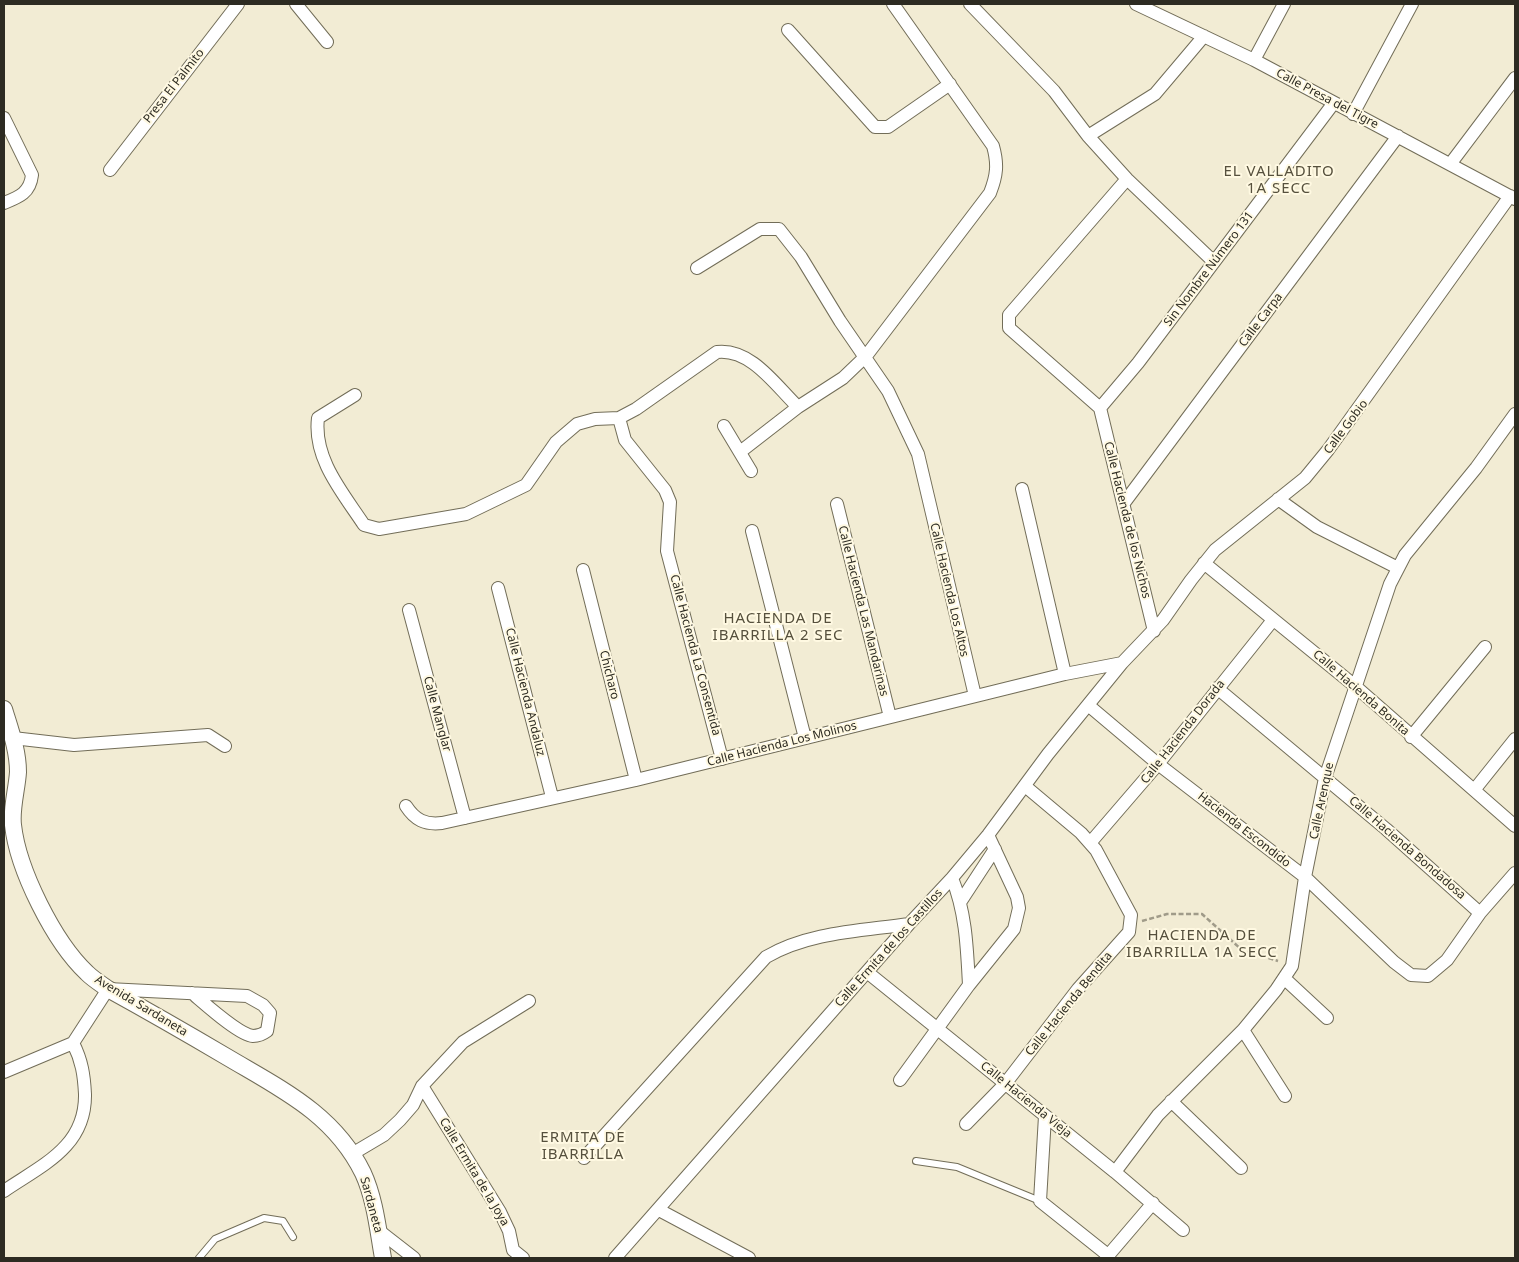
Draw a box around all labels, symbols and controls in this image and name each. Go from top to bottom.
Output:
street label: Presa El Palmito [141,46,207,126]
street label: Calle Presa del Tigre [1273,66,1381,132]
district label: EL VALLADITO 1A SECC [1222,163,1336,198]
street label: Sin Nombre Número 131 [1161,209,1257,329]
street label: Calle Carpa [1236,290,1286,350]
street label: Calle Gobio [1321,397,1371,457]
street label: Calle Hacienda de los Nichos [1101,440,1153,600]
street label: Calle Hacienda Los Altos [927,522,971,658]
street label: Calle Hacienda Las Mandarinas [835,524,891,698]
street label: Calle Hacienda La Consentida [667,573,723,737]
district label: HACIENDA DE IBARRILLA 2 SEC [711,610,845,645]
street label: Calle Hacienda Andaluz [502,626,548,758]
street label: Calle Hacienda Bonita [1310,647,1412,739]
street label: Chicharo [596,649,622,701]
street label: Calle Manglar [420,675,454,753]
street label: Calle Hacienda Dorada [1138,677,1228,787]
street label: Calle Hacienda Los Molinos [706,718,858,770]
street label: Calle Arenque [1307,761,1337,841]
street label: Hacienda Escondido [1195,789,1293,871]
street label: Calle Hacienda Bondadosa [1346,793,1468,903]
street label: Calle Ermita de los Castillos [832,886,946,1010]
district label: HACIENDA DE IBARRILLA 1A SECC [1124,927,1280,962]
street label: Calle Hacienda Bendita [1023,949,1115,1059]
street label: Avenida Sardaneta [92,973,190,1039]
street label: Calle Hacienda Vieja [977,1059,1075,1141]
street label: Calle Ermita de la Joya [436,1115,512,1229]
district label: ERMITA DE IBARRILLA [539,1129,627,1164]
street label: Sardaneta [357,1175,385,1235]

